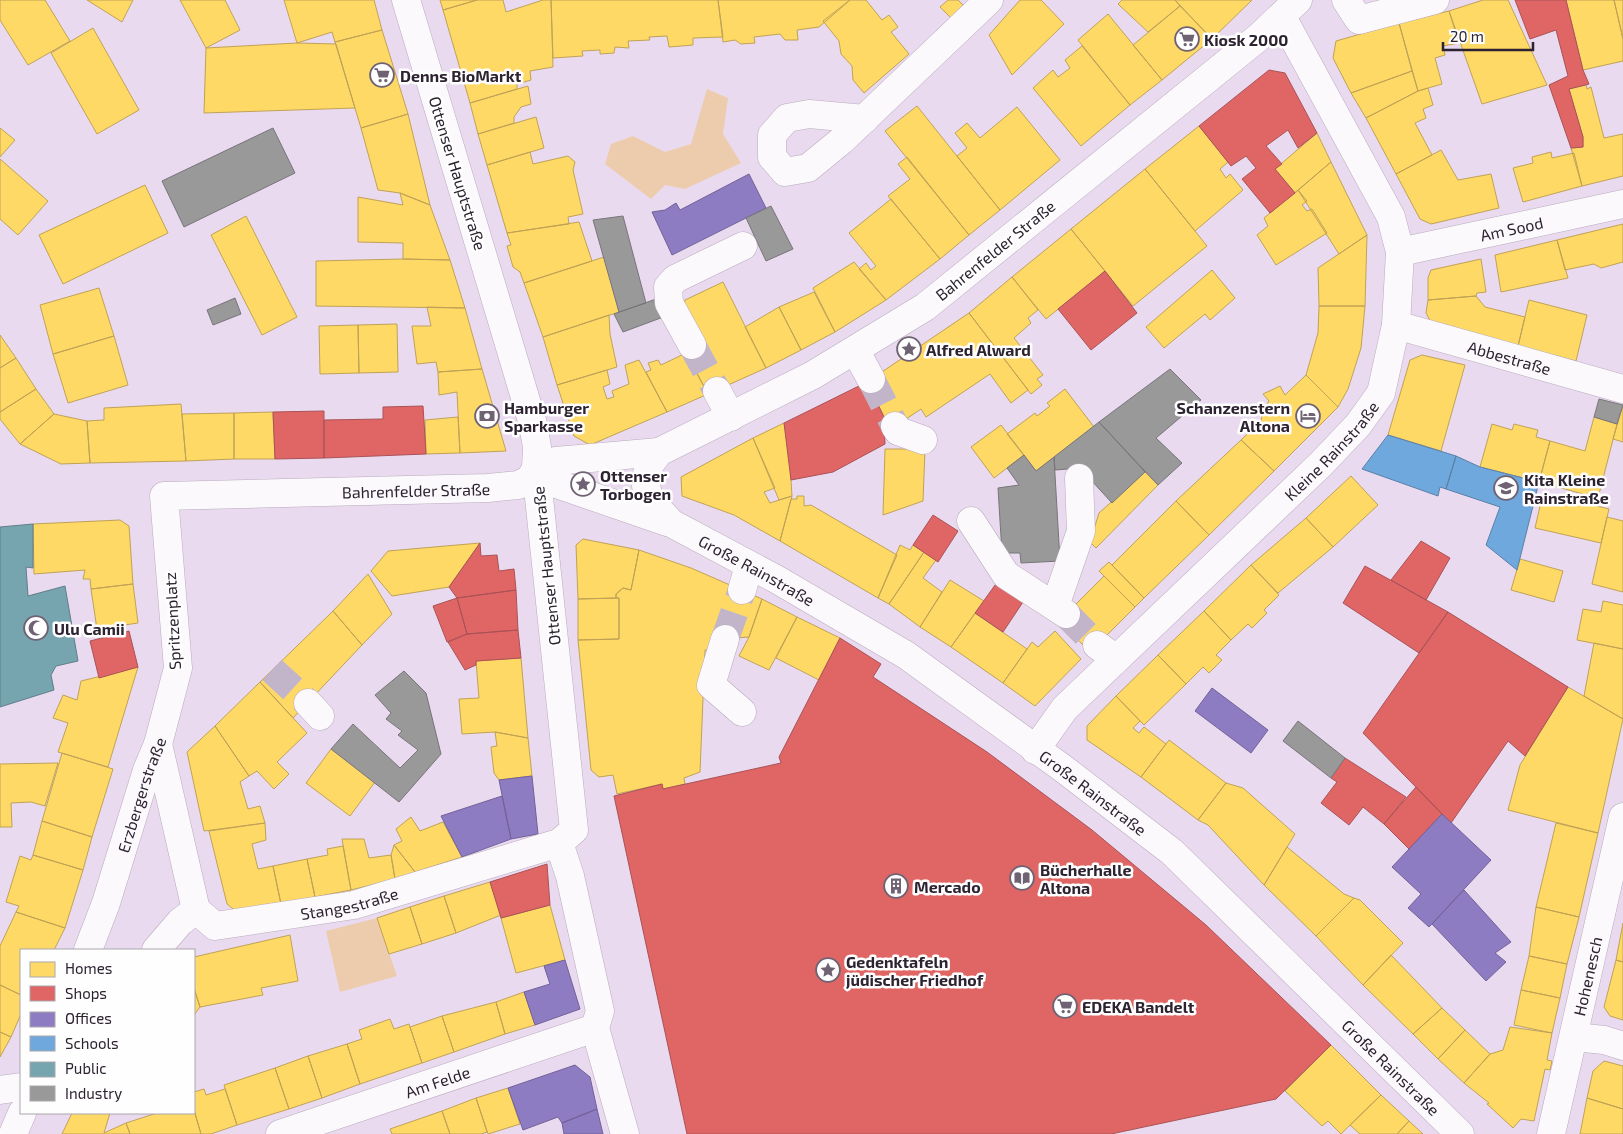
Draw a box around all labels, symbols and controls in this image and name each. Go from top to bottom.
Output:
scale bar [1443,20,1533,52]
supermarket icon: Kiosk 2000 [1174,26,1200,52]
text: 20 m [1450,27,1484,45]
place label: Kiosk 2000 [1204,30,1288,49]
supermarket icon: Denns BioMarkt [369,62,395,88]
place label: Denns BioMarkt [400,66,522,85]
street label: Ottenser Hauptstraße [426,94,490,252]
street label: Bahrenfelder Straße [931,196,1059,304]
street label: Am Sood [1478,212,1545,244]
place icon: Alfred Alward [896,336,922,362]
street label: Abbestraße [1466,336,1553,378]
place label: Alfred Alward [926,340,1031,359]
street label: Kleine Rainstraße [1280,397,1382,504]
place label: Hamburger Sparkasse [504,398,589,435]
place label: Schanzenstern Altona [1177,398,1290,435]
bank icon: Hamburger Sparkasse [474,403,500,429]
hotel icon: Schanzenstern Altona [1295,403,1321,429]
place label: Ottenser Torbogen [600,466,671,503]
place label: Kita Kleine Rainstraße [1524,470,1609,507]
place icon: Ottenser Torbogen [570,471,596,497]
school or university icon: Kita Kleine Rainstraße [1493,475,1519,501]
street label: Bahrenfelder Straße [342,478,490,501]
street label: Ottenser Hauptstraße [528,485,564,647]
street label: Große Rainstraße [696,530,818,609]
street label: Spritzenplatz [160,572,184,670]
mosque icon: Ulu Camii [23,615,49,641]
place label: Ulu Camii [54,619,125,638]
street label: Erzbergerstraße [113,735,169,855]
street label: Große Rainstraße [1036,745,1151,839]
place label: Bücherhalle Altona [1040,860,1132,897]
library icon: Bücherhalle Altona [1009,865,1035,891]
building icon: Mercado [883,873,909,899]
place label: Mercado [914,877,981,896]
street label: Stangestraße [299,883,400,922]
street label: Hohenesch [1569,935,1605,1018]
legend [20,949,195,1114]
place label: Gedenktafeln jüdischer Friedhof [846,952,984,989]
place icon: Gedenktafeln jüdischer Friedhof [815,957,841,983]
text: Homes [65,959,112,977]
text: Shops [65,984,107,1002]
supermarket icon: EDEKA Bandelt [1052,993,1078,1019]
place label: EDEKA Bandelt [1082,997,1195,1016]
text: Offices [65,1009,112,1027]
street label: Große Rainstraße [1339,1015,1444,1119]
text: Schools [65,1034,119,1052]
text: Public [65,1059,106,1077]
street label: Am Felde [403,1061,472,1101]
text: Industry [65,1084,122,1102]

